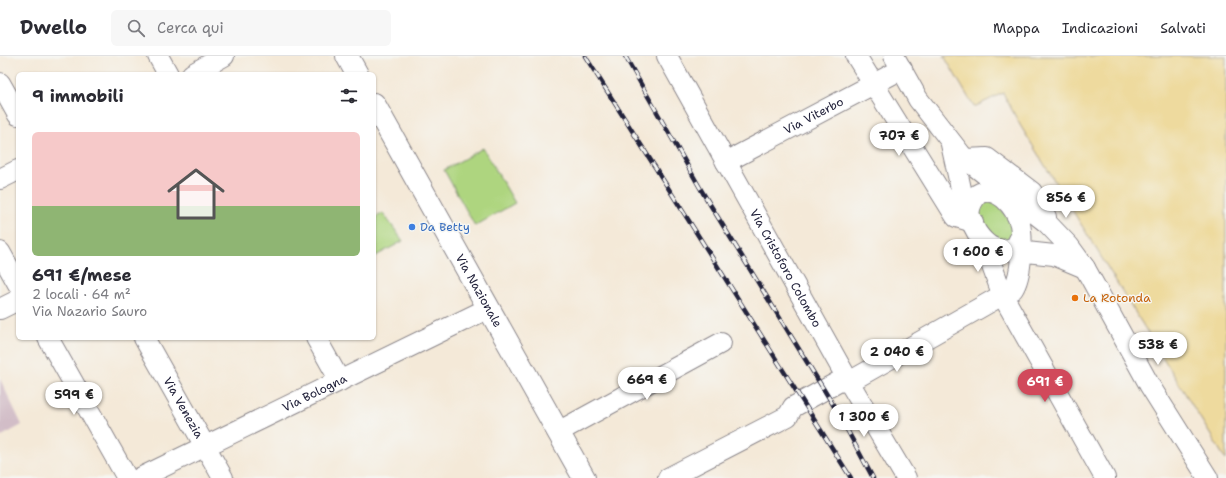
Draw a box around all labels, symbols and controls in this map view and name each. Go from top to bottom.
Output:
search box [111,10,391,46]
text: Dwello [20,15,87,40]
icon: search [125,17,147,39]
text: Cerca qui [157,18,224,38]
text: Mappa [993,19,1040,37]
text: Indicazioni [1062,19,1138,37]
text: Salvati [1160,19,1206,37]
text: 9 immobili [32,85,124,107]
icon: filters [338,85,360,107]
street label: Via Viterbo [781,93,846,138]
pin: 707 € [871,123,927,157]
text: 707 € [879,127,919,144]
icon: home [160,158,232,230]
pin: 856 € [1038,185,1094,219]
text: 856 € [1046,189,1086,206]
street label: Via Cristoforo Colombo [746,206,825,330]
place label: Da Betty [420,219,470,235]
marker: Da Betty [407,222,417,232]
pin: 1 600 € [941,239,1015,273]
text: 1 600 € [952,243,1004,260]
street label: Via Nazionale [452,251,506,330]
text: 691 €/mese [32,264,132,286]
text: 2 locali · 64 m² [32,286,131,303]
place label: La Rotonda [1083,290,1151,306]
marker: La Rotonda [1070,293,1080,303]
text: Via Nazario Sauro [32,303,147,320]
pin: 538 € [1130,332,1186,366]
text: 538 € [1138,336,1178,353]
pin: 2 040 € [860,339,934,373]
text: 2 040 € [870,343,924,360]
pin: 669 € [619,367,675,401]
pin: 691 € [1017,369,1073,403]
street label: Via Bologna [279,370,350,416]
text: 669 € [627,371,667,388]
text: 691 € [1027,373,1063,390]
street label: Via Venezia [160,374,207,442]
pin: 599 € [46,382,102,416]
text: 599 € [54,386,94,403]
pin: 1 300 € [827,404,901,438]
text: 1 300 € [838,408,890,425]

